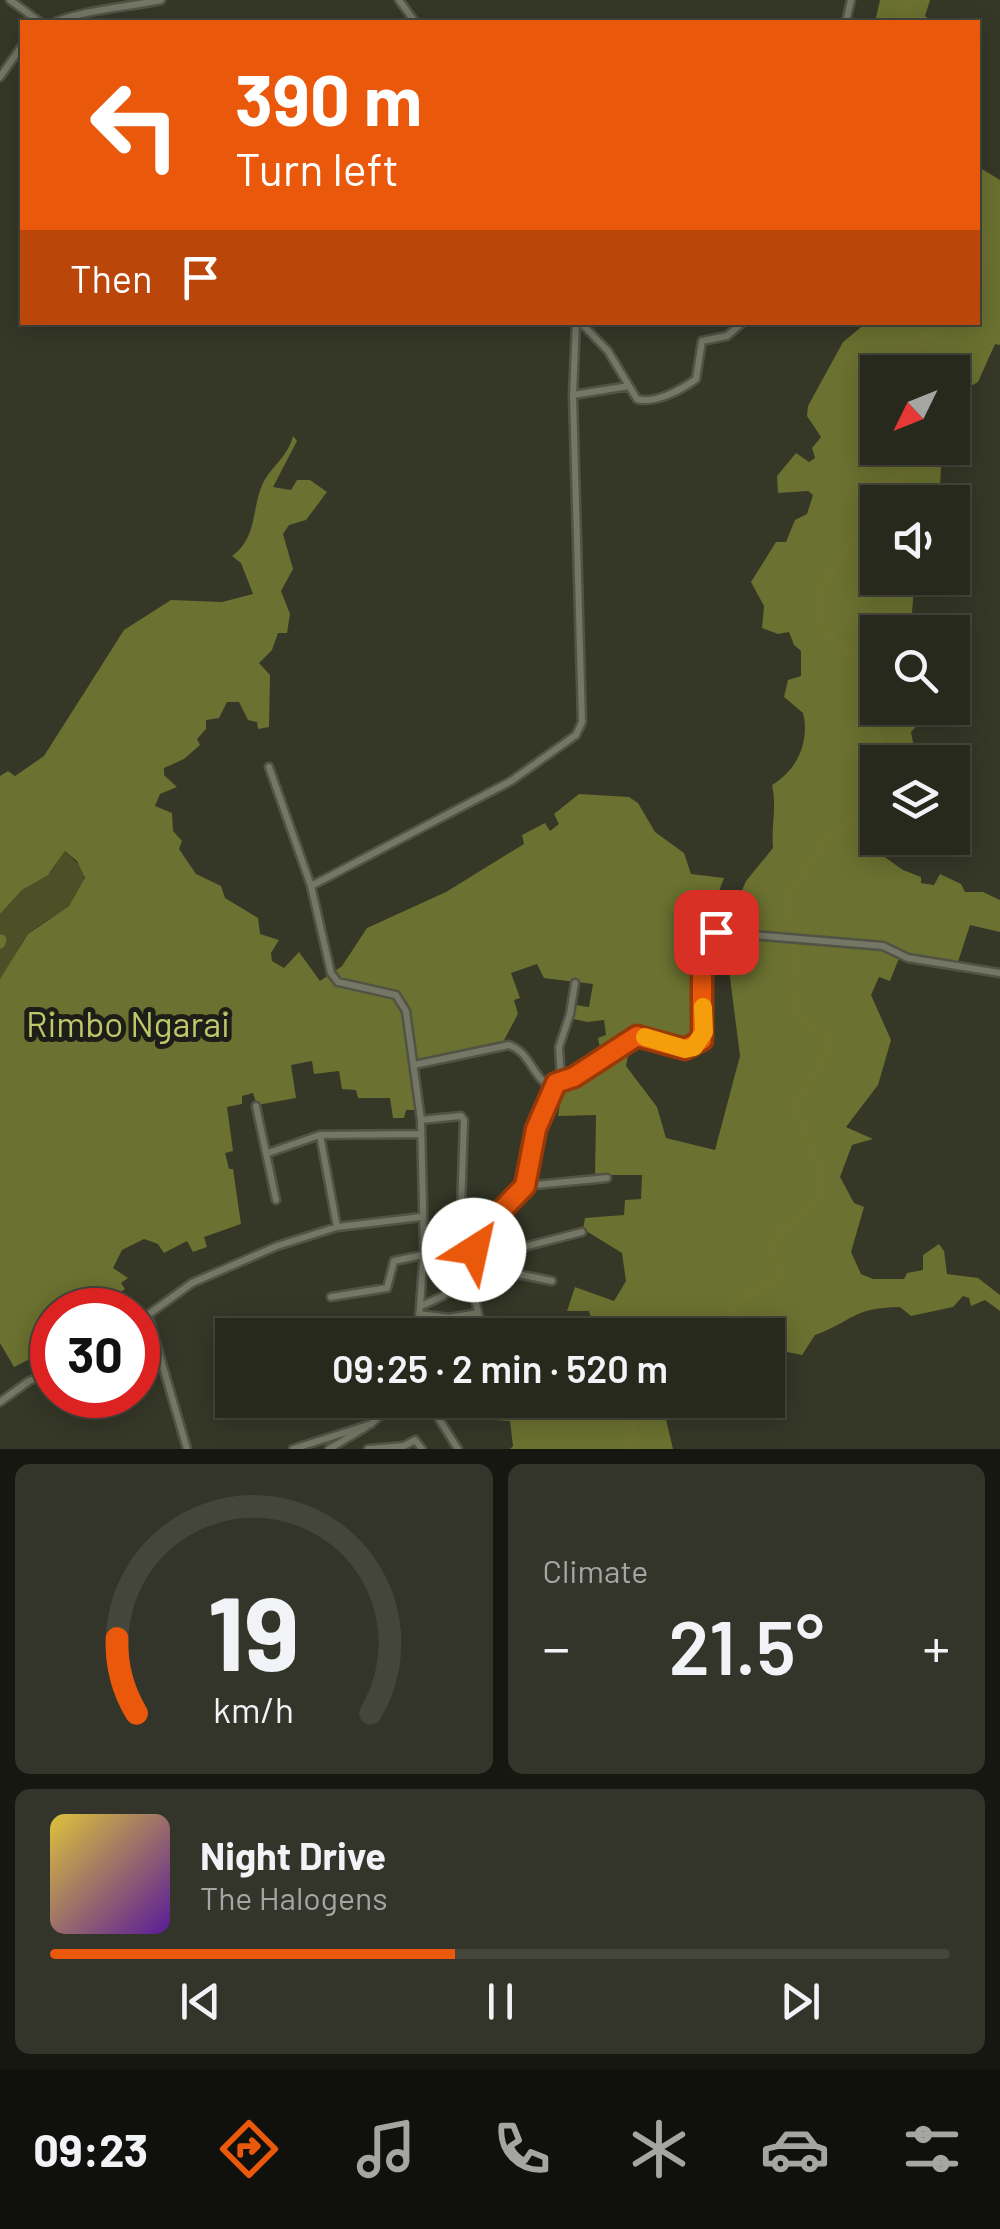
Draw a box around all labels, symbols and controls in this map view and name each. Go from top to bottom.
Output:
text: 390 m [235,56,422,140]
icon: left [70,60,200,190]
text: Turn left [235,141,399,195]
icon: arrive [173,250,228,305]
text: Then [70,255,153,301]
north arrow [860,355,970,465]
map controls [860,355,970,855]
button: sound [860,485,970,595]
button: search [860,615,970,725]
button: layers [860,745,970,855]
pin [674,890,759,975]
icon: arrive [689,905,744,960]
park label: Rimbo Ngarai [26,1002,230,1044]
position arrow [422,1198,526,1302]
speed limit sign: 30 [30,1288,160,1418]
text: 09:25 · 2 min · 520 m [332,1345,668,1391]
text: Climate [543,1551,648,1589]
text: 19 [208,1567,300,1692]
text: 21.5° [668,1600,824,1690]
text: − [543,1613,570,1679]
text: + [922,1613,950,1679]
text: km/h [213,1687,294,1730]
text: Night Drive [200,1832,386,1878]
text: The Halogens [200,1878,388,1916]
icon: previous [173,1974,228,2029]
icon: pause [473,1974,528,2029]
icon: next [773,1974,828,2029]
icon: directions [214,2114,284,2184]
icon: music [351,2114,421,2184]
icon: phone [487,2114,557,2184]
icon: climate [624,2114,694,2184]
icon: car [760,2114,830,2184]
icon: filters [897,2114,967,2184]
text: 09:23 [33,2122,148,2176]

